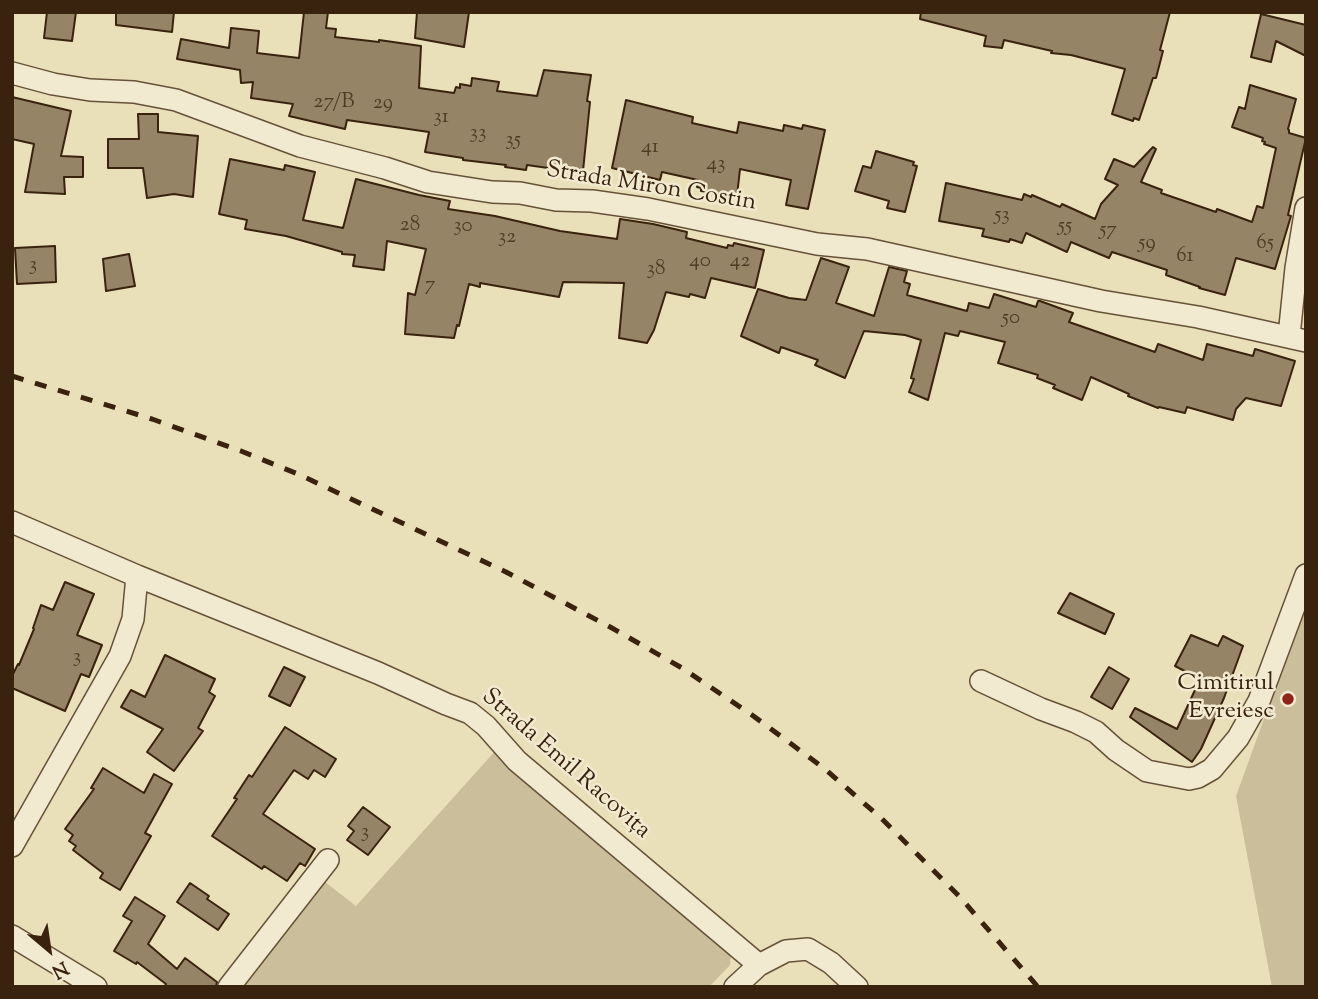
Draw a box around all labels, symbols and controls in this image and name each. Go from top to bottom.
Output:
house number: 27/B [314,90,354,116]
house number: 29 [373,91,393,117]
house number: 31 [433,105,449,131]
house number: 33 [470,121,486,147]
house number: 35 [505,128,521,154]
house number: 41 [641,135,659,161]
house number: 43 [706,152,726,178]
street label: Strada Miron Costin [544,157,758,219]
house number: 53 [994,203,1010,229]
house number: 28 [400,213,420,239]
house number: 30 [453,214,473,240]
house number: 55 [1058,214,1072,240]
house number: 57 [1099,218,1117,244]
house number: 32 [498,225,516,251]
house number: 59 [1138,231,1156,257]
house number: 65 [1256,231,1274,257]
house number: 61 [1176,244,1194,270]
house number: 40 [689,249,711,275]
house number: 42 [730,249,750,275]
house number: 3 [29,253,37,279]
house number: 38 [647,257,665,283]
house number: 7 [425,273,435,299]
house number: 50 [1002,306,1020,332]
house number: 3 [73,645,81,671]
place label: Cimitirul Evreiesc [1177,671,1274,727]
street label: Strada Emil Racovița [475,684,655,846]
marker: Cimitirul Evreiesc [1280,691,1296,707]
house number: 3 [361,820,369,846]
north arrow [14,915,84,985]
text: N [46,953,73,984]

